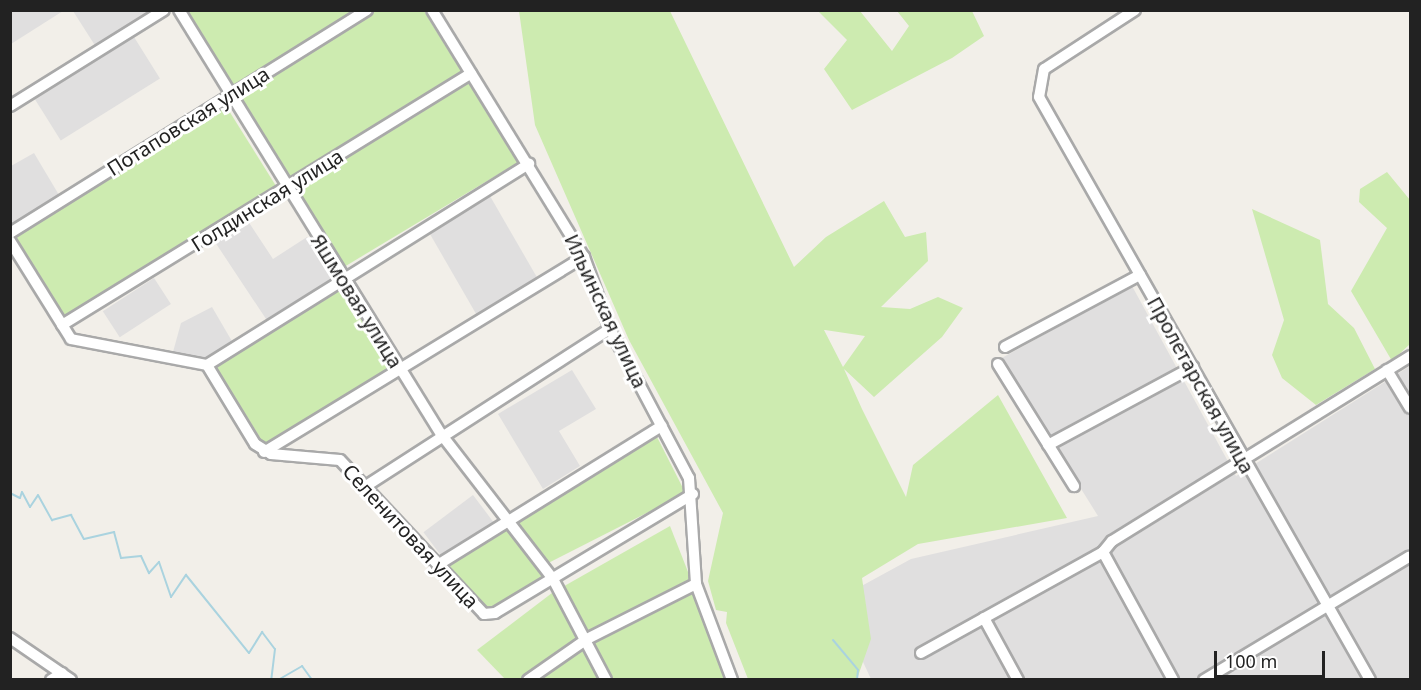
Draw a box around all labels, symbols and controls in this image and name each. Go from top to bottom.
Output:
street label: Потаповская улица [102,61,274,181]
street label: Голдинская улица [187,144,347,256]
street label: Яшмовая улица [306,229,408,373]
street label: Ильинская улица [560,230,652,392]
street label: Пролетарская улица [1142,292,1260,478]
street label: Селенитовая улица [338,459,484,613]
scale bar [1217,639,1328,677]
text: 100 m [1225,649,1277,673]

